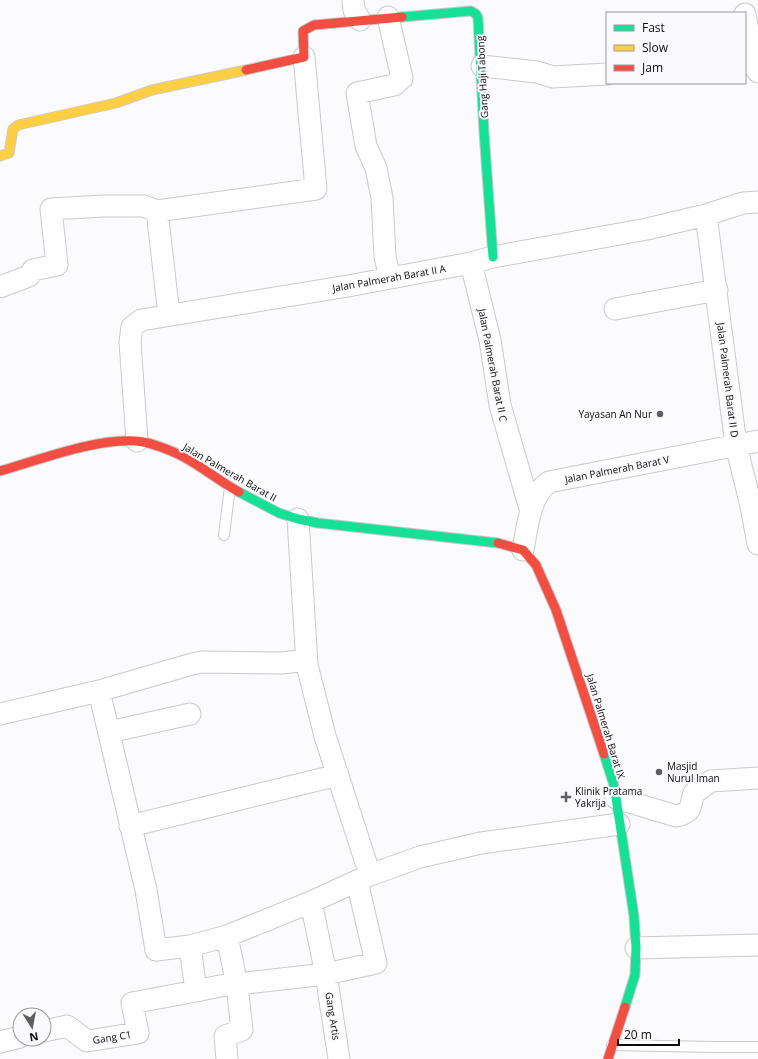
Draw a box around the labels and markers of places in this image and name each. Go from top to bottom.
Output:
place label: Yayasan An Nur [578,407,652,421]
marker: Yayasan An Nur [655,409,665,419]
place label: Masjid Nurul Iman [667,759,720,785]
marker: Masjid Nurul Iman [654,767,664,777]
place label: Klinik Pratama Yakrija [575,784,642,810]
marker: Klinik Pratama Yakrija [560,791,572,803]

